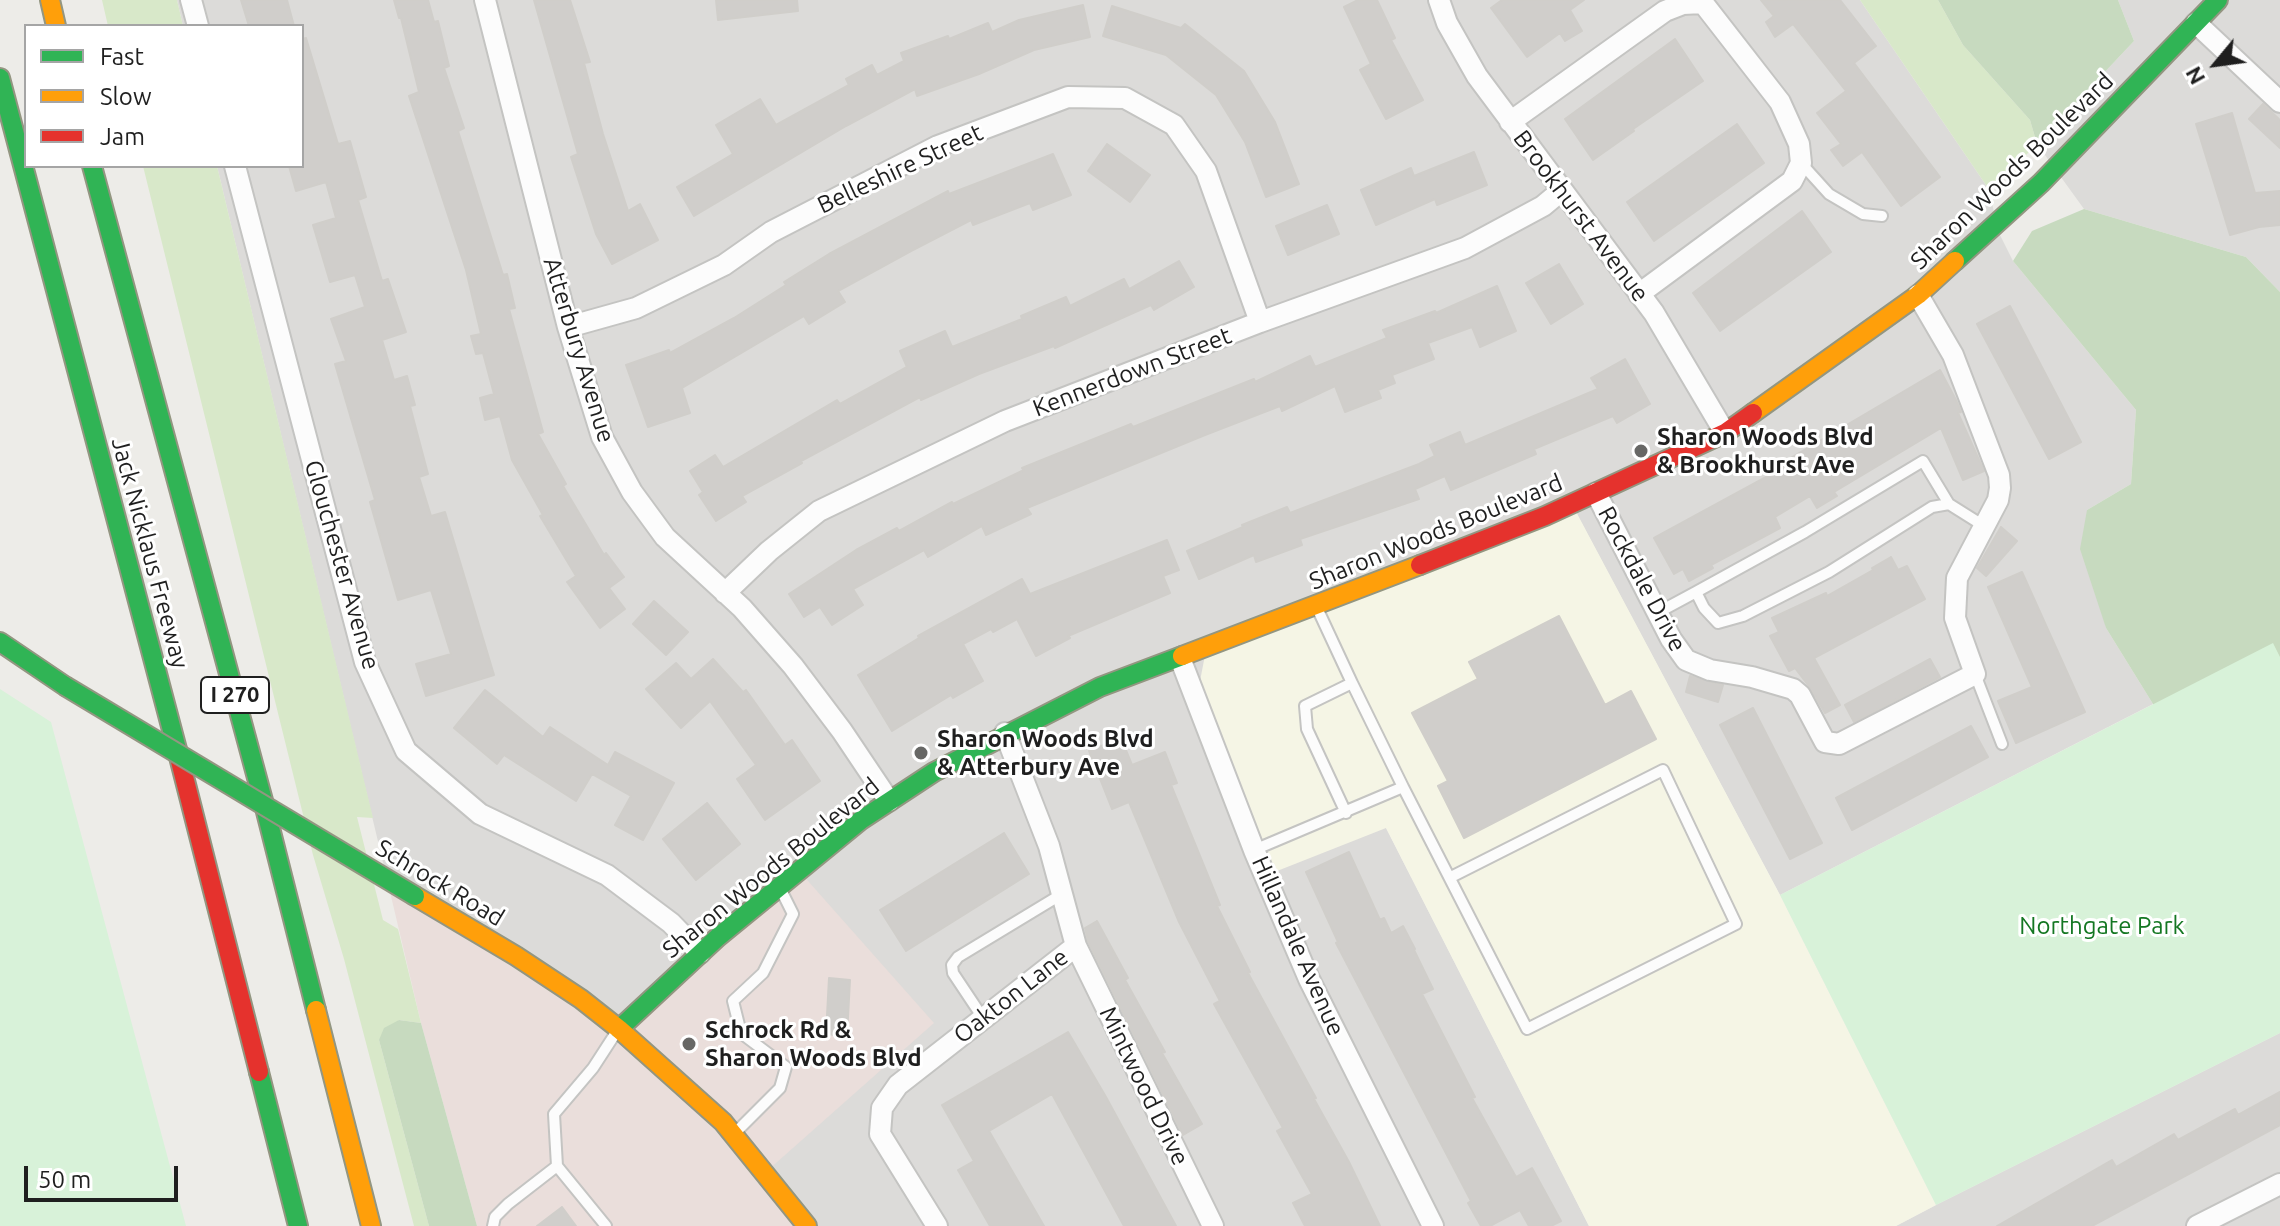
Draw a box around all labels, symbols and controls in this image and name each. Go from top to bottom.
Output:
legend [24,24,304,168]
north arrow [2176,24,2256,104]
text: Fast [100,43,144,70]
text: N [2180,63,2209,89]
street label: Sharon Woods Boulevard [1905,67,2119,275]
text: Slow [100,83,152,110]
street label: Belleshire Street [813,118,987,220]
text: Jam [100,123,145,150]
street label: Brookhurst Avenue [1507,125,1655,307]
street label: Atterbury Avenue [537,254,621,446]
street label: Kennerdown Street [1029,321,1235,423]
place label: Sharon Woods Blvd & Brookhurst Ave [1657,423,1874,479]
street label: Jack Nicklaus Freeway [105,434,195,672]
marker: Sharon Woods Blvd & Brookhurst Ave [1632,442,1650,460]
street label: Glouchester Avenue [298,457,386,673]
street label: Sharon Woods Boulevard [1305,468,1567,596]
street label: Rockdale Drive [1592,502,1692,656]
road number: I 270 [201,677,269,713]
place label: Sharon Woods Blvd & Atterbury Ave [937,725,1154,781]
marker: Sharon Woods Blvd & Atterbury Ave [912,744,930,762]
street label: Sharon Woods Boulevard [657,772,885,964]
street label: Schrock Road [371,833,509,933]
street label: Hillandale Avenue [1245,852,1351,1040]
park label: Northgate Park [2019,912,2185,940]
street label: Oakton Lane [948,942,1074,1050]
street label: Mintwood Drive [1093,1002,1195,1170]
place label: Schrock Rd & Sharon Woods Blvd [705,1016,922,1072]
marker: Schrock Rd & Sharon Woods Blvd [680,1035,698,1053]
scale bar [28,1150,182,1200]
text: 50 m [38,1166,91,1193]

